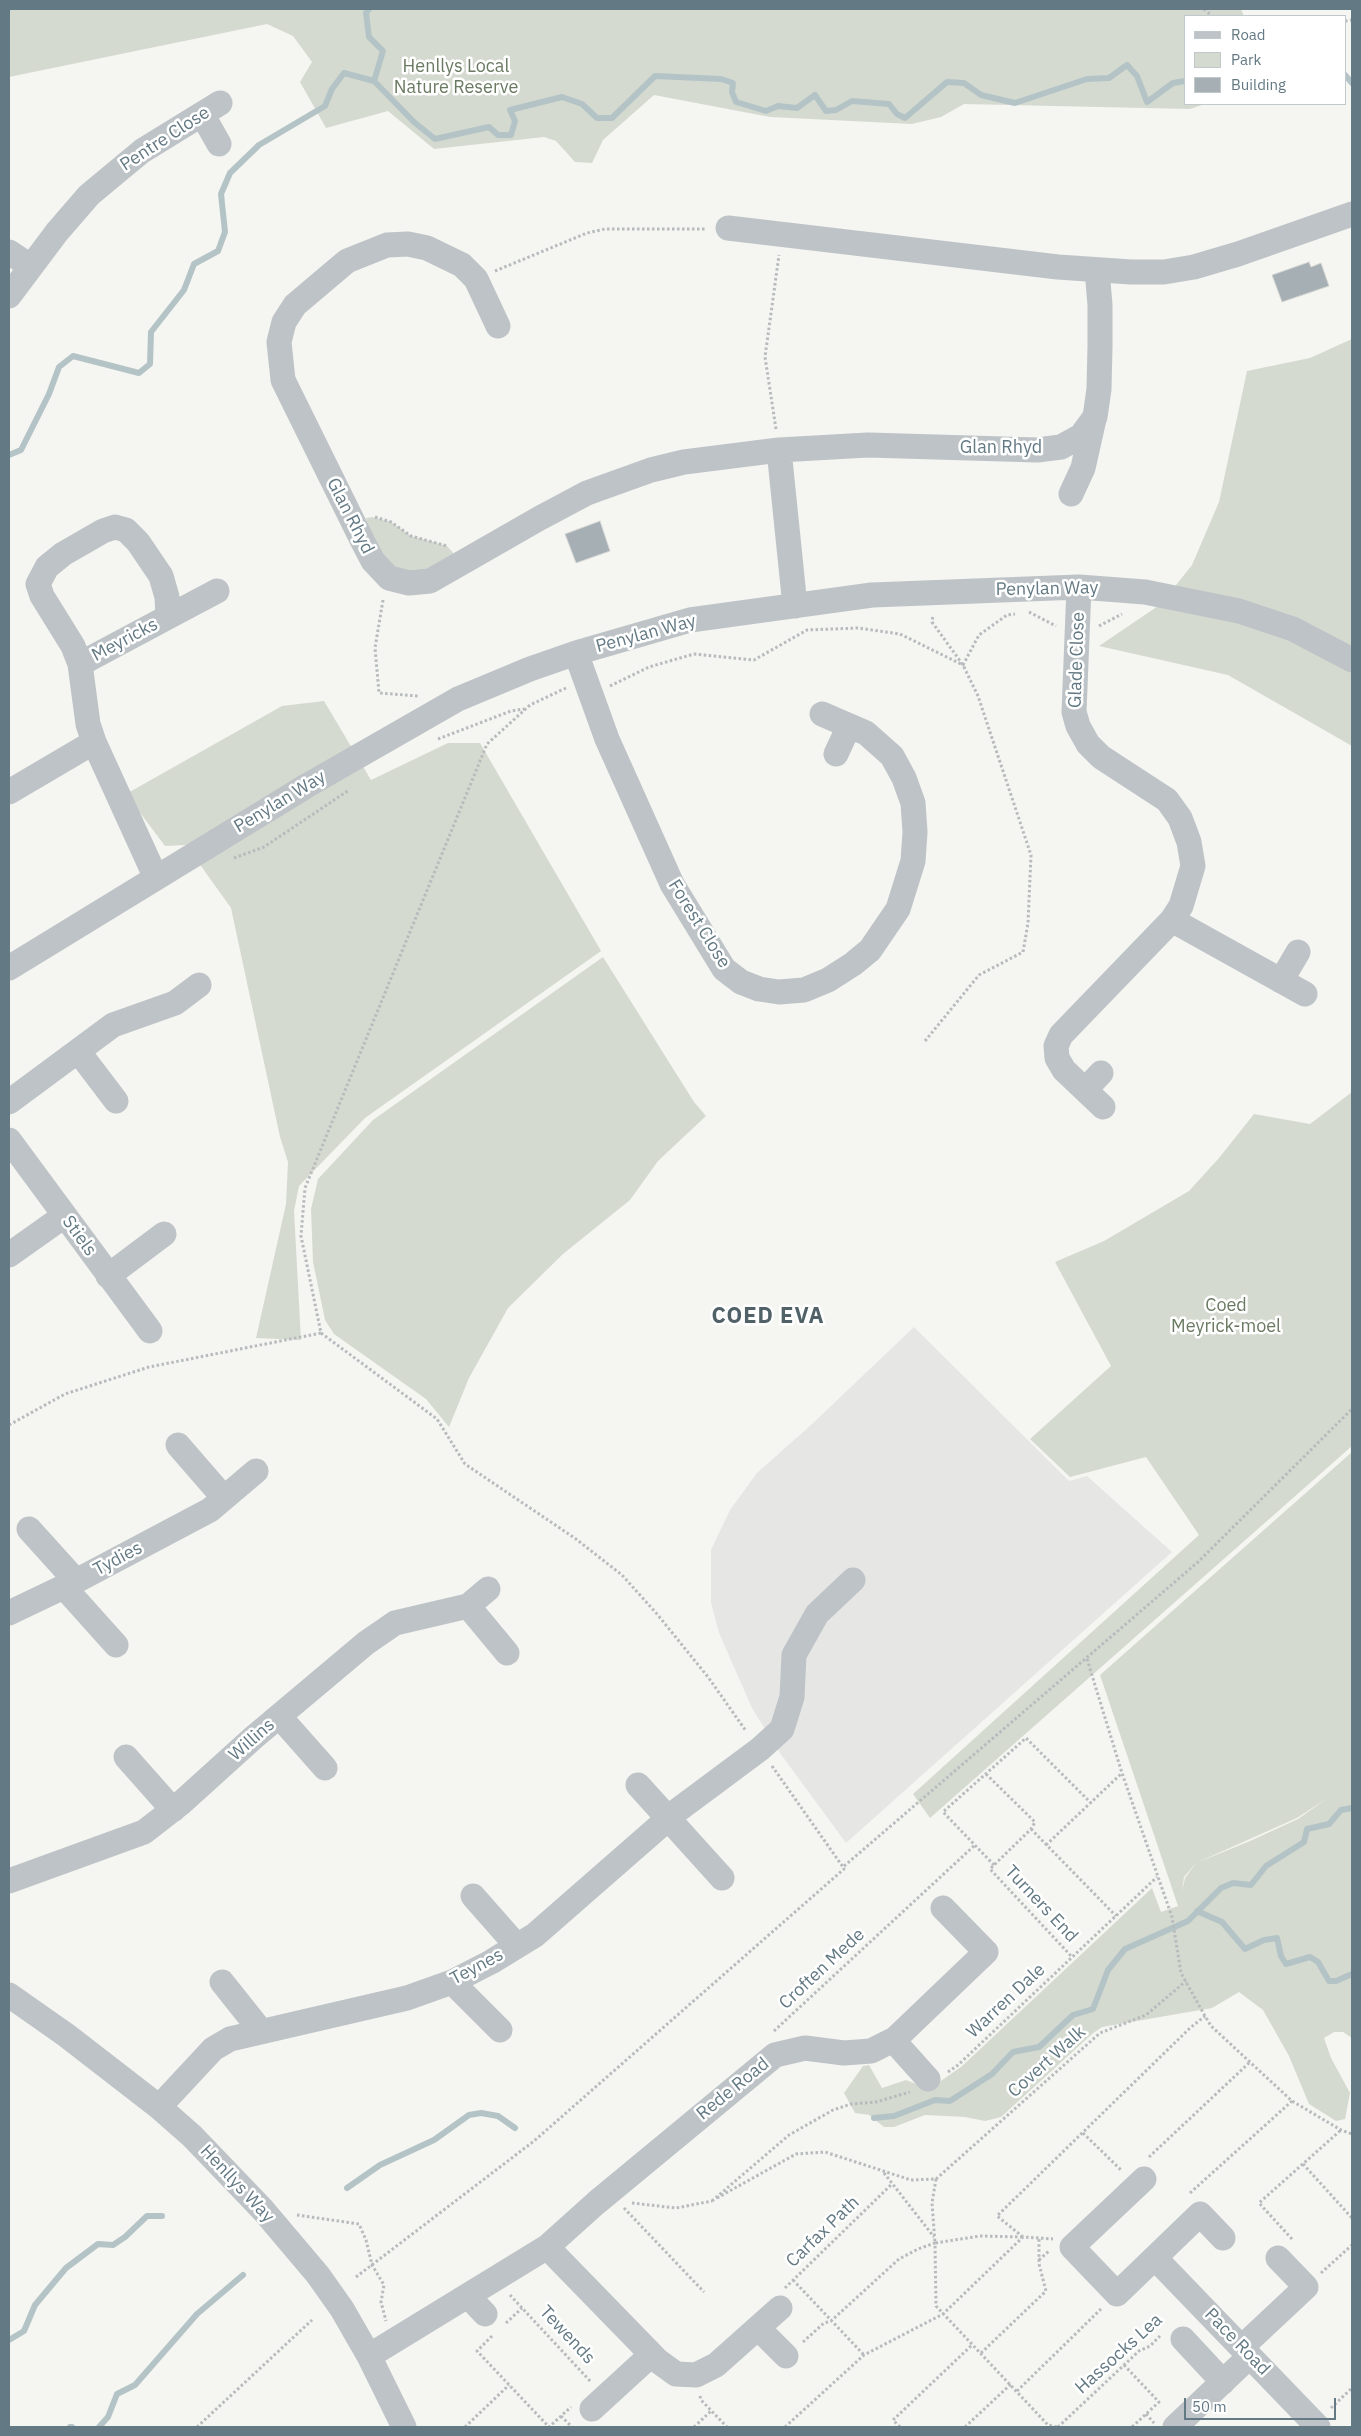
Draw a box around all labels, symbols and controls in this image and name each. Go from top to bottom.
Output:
legend [1184,15,1346,105]
text: Road [1231,25,1266,44]
text: Park [1231,50,1261,69]
park label: Henllys Local Nature Reserve [394,56,518,98]
text: Building [1231,75,1286,94]
street label: Pentre Close [116,102,214,176]
street label: Glan Rhyd [960,437,1042,459]
street label: Glan Rhyd [322,474,378,558]
street label: Penylan Way [995,577,1099,601]
street label: Penylan Way [594,610,698,658]
street label: Glade Close [1065,611,1089,709]
street label: Meyricks [88,614,162,666]
street label: Penylan Way [230,766,330,838]
street label: Forest Close [663,876,735,972]
street label: Stiels [57,1212,101,1260]
park label: Coed Meyrick-moel [1171,1295,1281,1338]
district label: COED EVA [710,1304,826,1330]
street label: Tydies [90,1537,146,1581]
street label: Willins [225,1714,279,1766]
street label: Turners End [1000,1861,1082,1947]
street label: Croften Mede [775,1924,869,2014]
street label: Teynes [447,1944,507,1990]
street label: Warren Dale [962,1959,1050,2043]
street label: Covert Walk [1004,2022,1090,2102]
street label: Rede Road [692,2053,774,2125]
street label: Henllys Way [195,2141,279,2227]
street label: Carfax Path [782,2192,864,2272]
street label: Tewends [535,2301,599,2369]
street label: Pace Road [1200,2304,1274,2380]
street label: Hassocks Lea [1071,2309,1167,2399]
scale bar [1186,2388,1338,2420]
text: 50 m [1192,2397,1227,2416]

